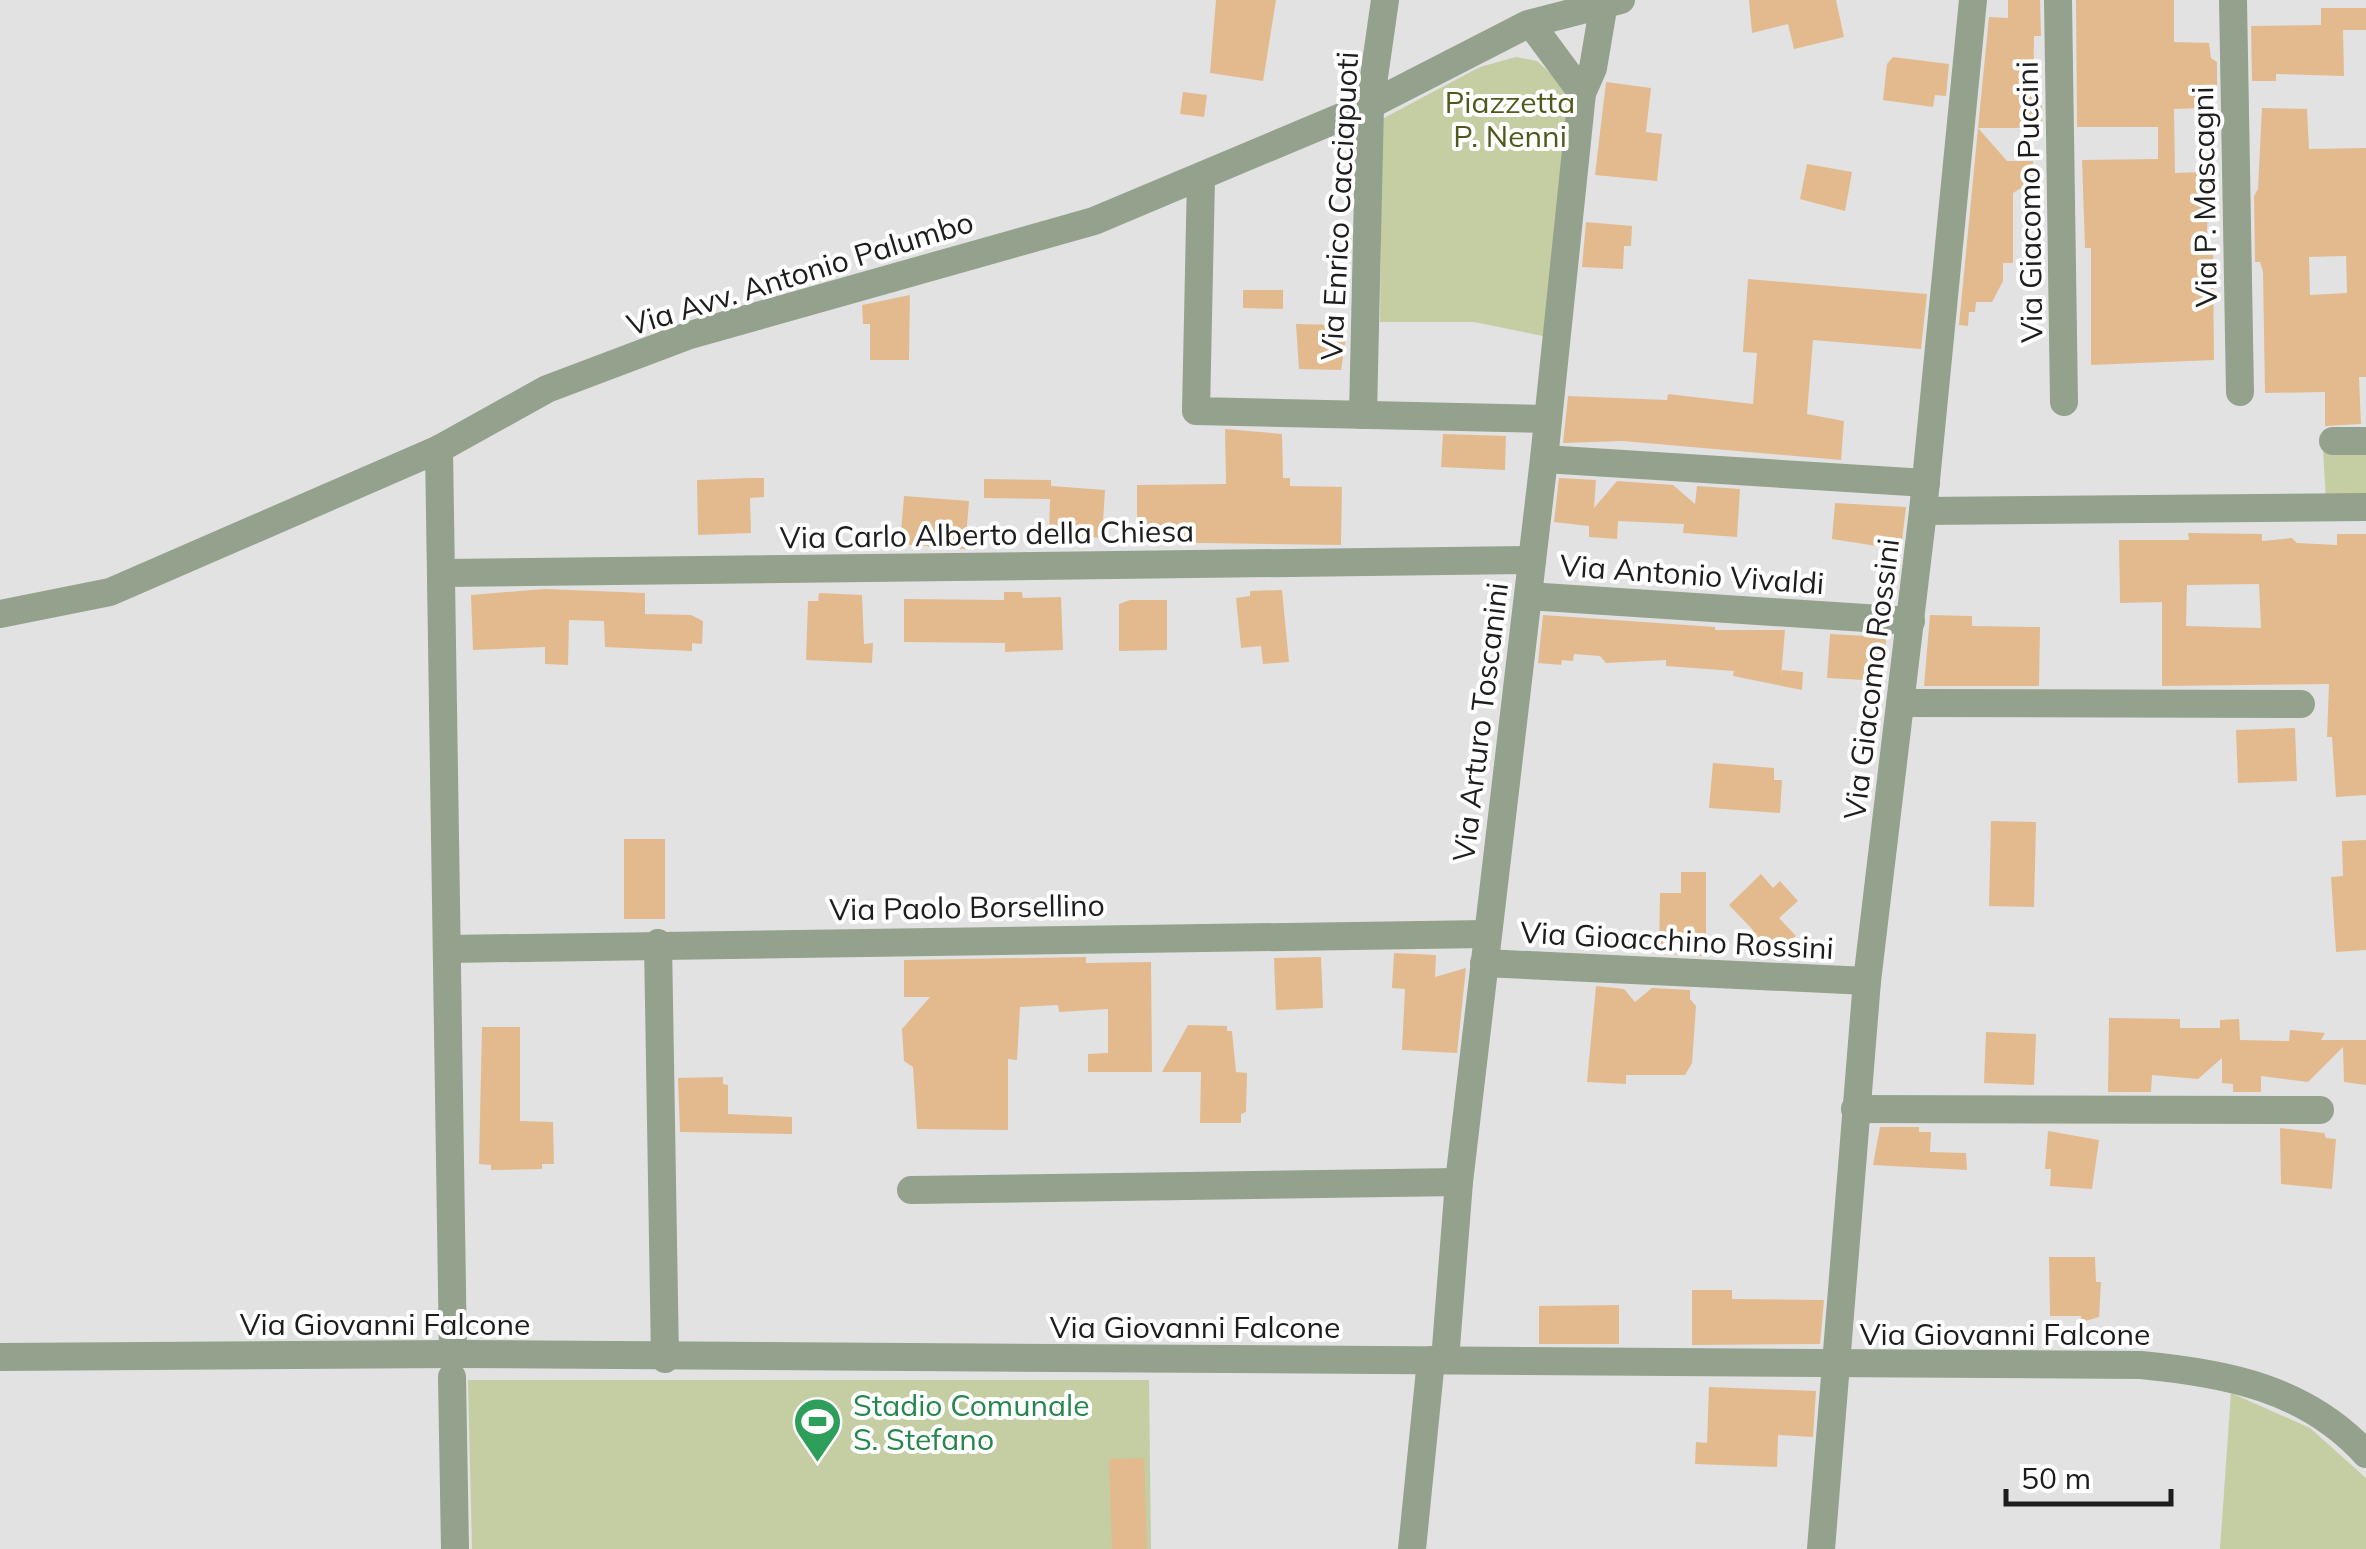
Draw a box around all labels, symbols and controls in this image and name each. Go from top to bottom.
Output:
street label: Via Enrico Cacciapuoti [1312,51,1366,361]
street label: Via Giacomo Puccini [2008,61,2050,343]
park label: Piazzetta P. Nenni [1445,83,1575,155]
street label: Via P. Mascagni [2183,86,2225,308]
street label: Via Avv. Antonio Palumbo [622,202,978,344]
street label: Via Carlo Alberto della Chiesa [780,511,1194,557]
street label: Via Giacomo Rossini [1835,536,1907,822]
street label: Via Antonio Vivaldi [1559,546,1825,602]
street label: Via Arturo Toscanini [1444,580,1516,864]
street label: Via Paolo Borsellino [829,886,1105,928]
street label: Via Gioacchino Rossini [1519,913,1835,967]
street label: Via Giovanni Falcone [240,1305,530,1343]
street label: Via Giovanni Falcone [1050,1308,1340,1346]
street label: Via Giovanni Falcone [1860,1315,2150,1353]
place label: Stadio Comunale S. Stefano [853,1386,1090,1458]
sports icon: Stadio Comunale S. Stefano [792,1396,844,1464]
scale bar [2006,1444,2171,1506]
text: 50 m [2021,1459,2091,1497]

